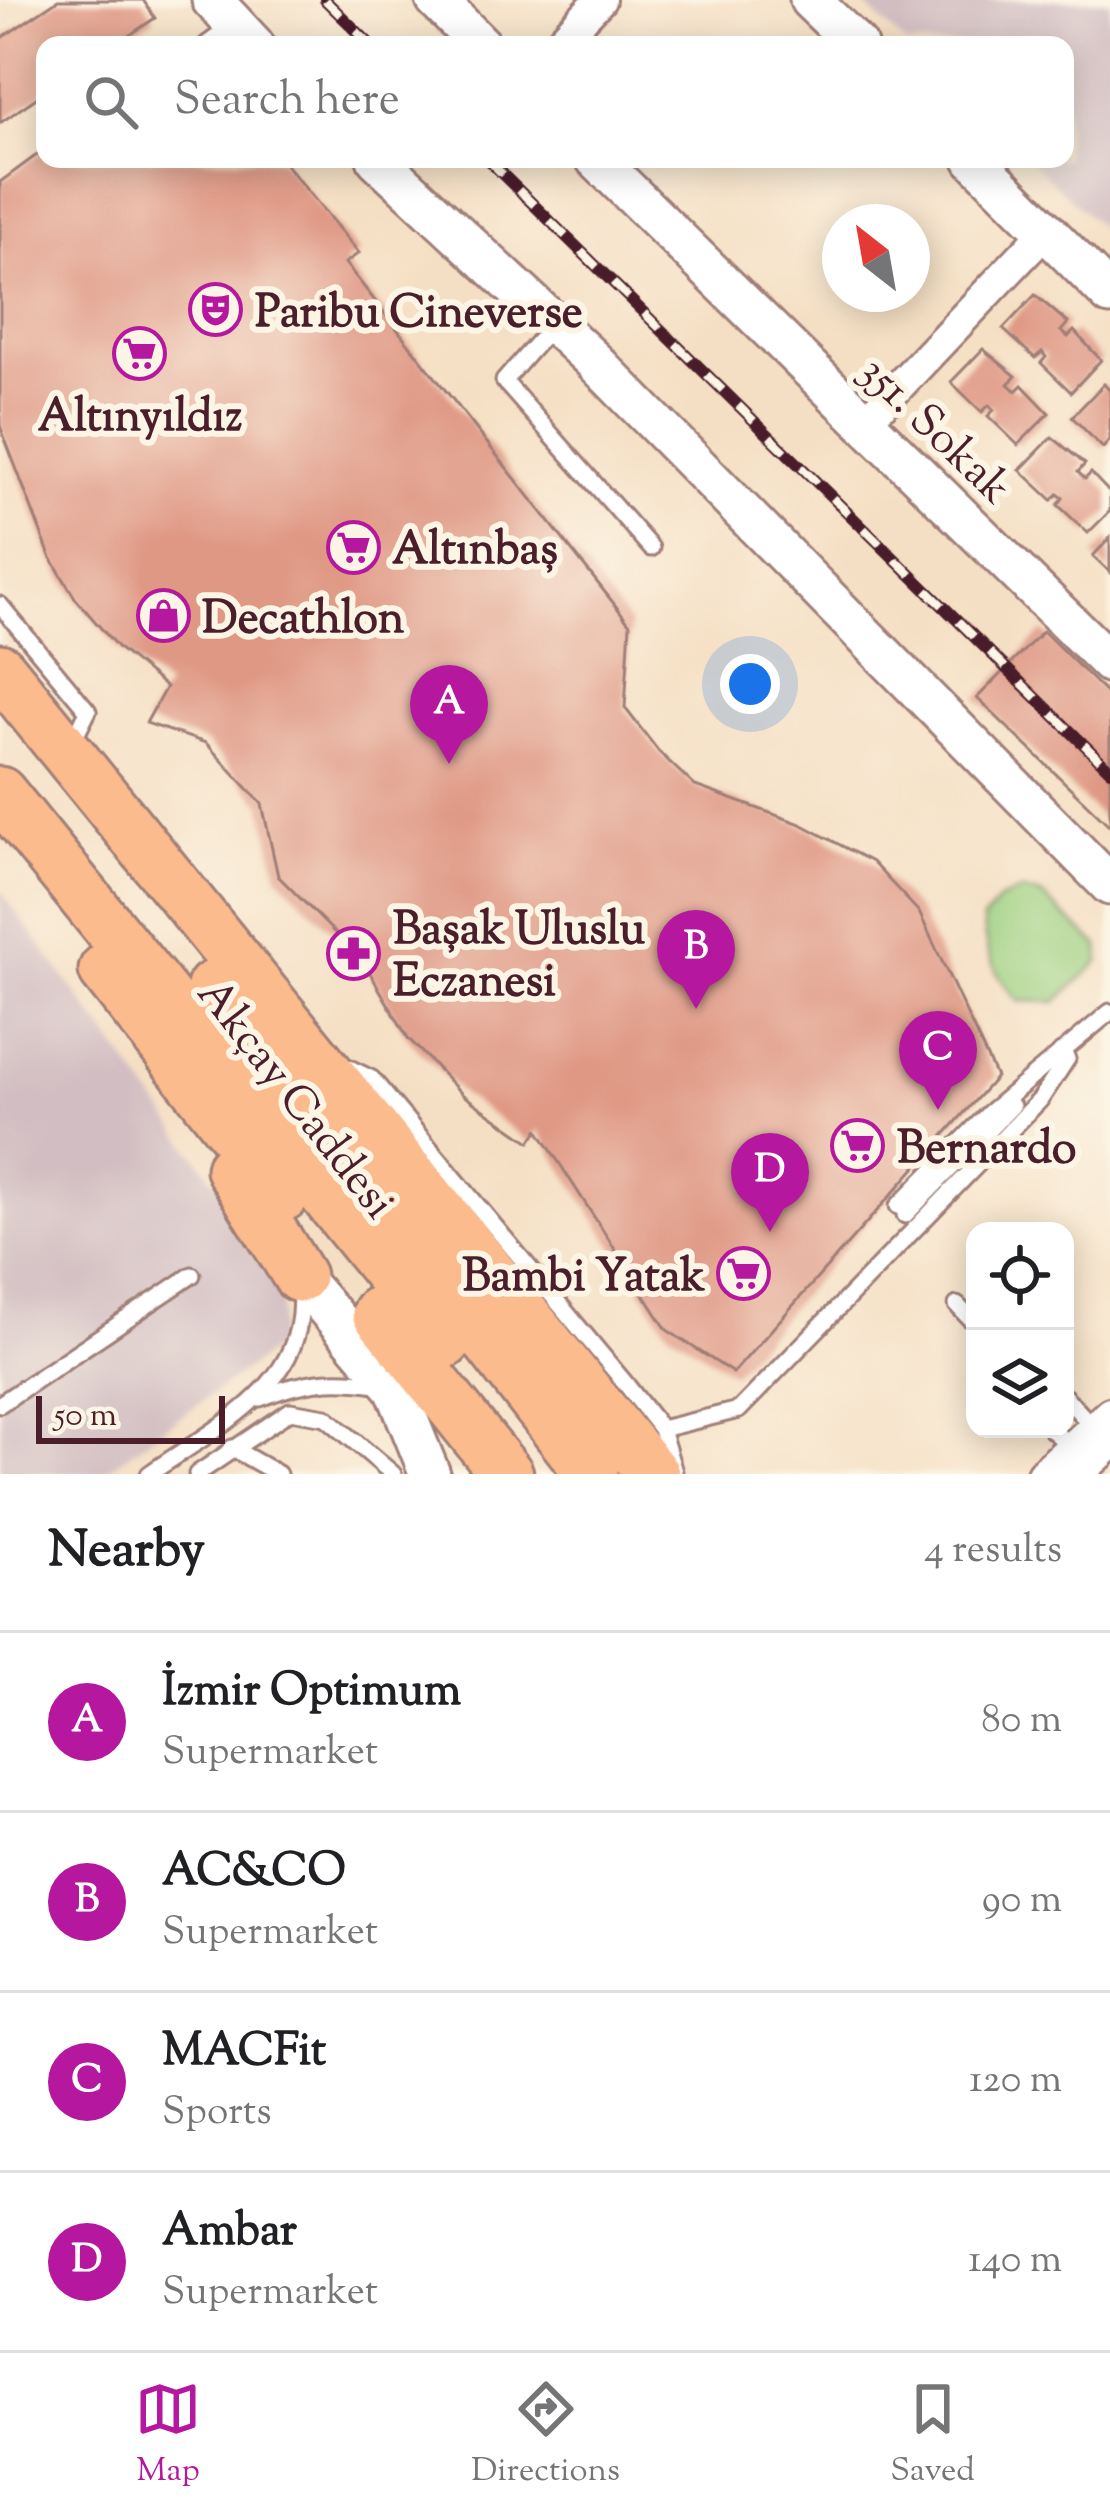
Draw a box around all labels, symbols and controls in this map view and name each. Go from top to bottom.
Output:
search box [36,36,1074,168]
icon: search [78,69,144,135]
text: Search here [174,70,400,135]
north arrow [822,204,930,312]
theatre icon: Paribu Cineverse [188,282,244,338]
place label: Paribu Cineverse [255,283,583,348]
supermarket icon: Altınyıldız [112,325,168,381]
street label: 351. Sokak [842,342,1024,522]
place label: Altınyıldız [38,387,242,452]
supermarket icon: Altınbaş [325,519,381,575]
place label: Altınbaş [392,520,558,585]
shop icon: Decathlon [135,588,191,644]
place label: Decathlon [202,589,405,654]
your location [720,654,780,714]
pin: A [410,665,488,764]
place label: Başak Uluslu Eczanesi [393,900,645,1017]
pin: B [657,910,735,1009]
pharmacy icon: Başak Uluslu Eczanesi [326,925,382,981]
street label: Akçay Caddesi [179,966,408,1235]
pin: C [899,1011,977,1110]
supermarket icon: Bernardo [830,1118,886,1174]
place label: Bernardo [897,1119,1076,1184]
pin: D [731,1133,809,1232]
map controls [966,1222,1074,1438]
button: locate [966,1222,1074,1330]
supermarket icon: Bambi Yatak [716,1246,772,1302]
place label: Bambi Yatak [462,1247,705,1312]
button: layers [966,1330,1074,1438]
scale bar [36,1390,225,1443]
text: 50 m [54,1393,117,1441]
text: Nearby [48,1516,205,1589]
text: 4 results [924,1524,1062,1580]
text: İzmir Optimum [162,1661,461,1726]
text: A [71,1694,103,1750]
text: 80 m [981,1694,1062,1750]
text: Supermarket [162,1726,378,1782]
text: AC&CO [162,1841,346,1906]
text: B [75,1874,99,1930]
text: 90 m [982,1874,1062,1930]
text: Supermarket [162,1906,378,1962]
text: MACFit [162,2021,326,2086]
text: C [71,2054,103,2110]
text: 120 m [969,2054,1062,2110]
text: Sports [162,2086,272,2142]
text: Ambar [162,2201,297,2266]
text: D [72,2234,102,2290]
text: 140 m [968,2234,1062,2290]
text: Supermarket [162,2266,378,2322]
tab: Map [135,2376,201,2496]
tab: Directions [471,2376,620,2496]
tab: Saved [890,2376,975,2496]

